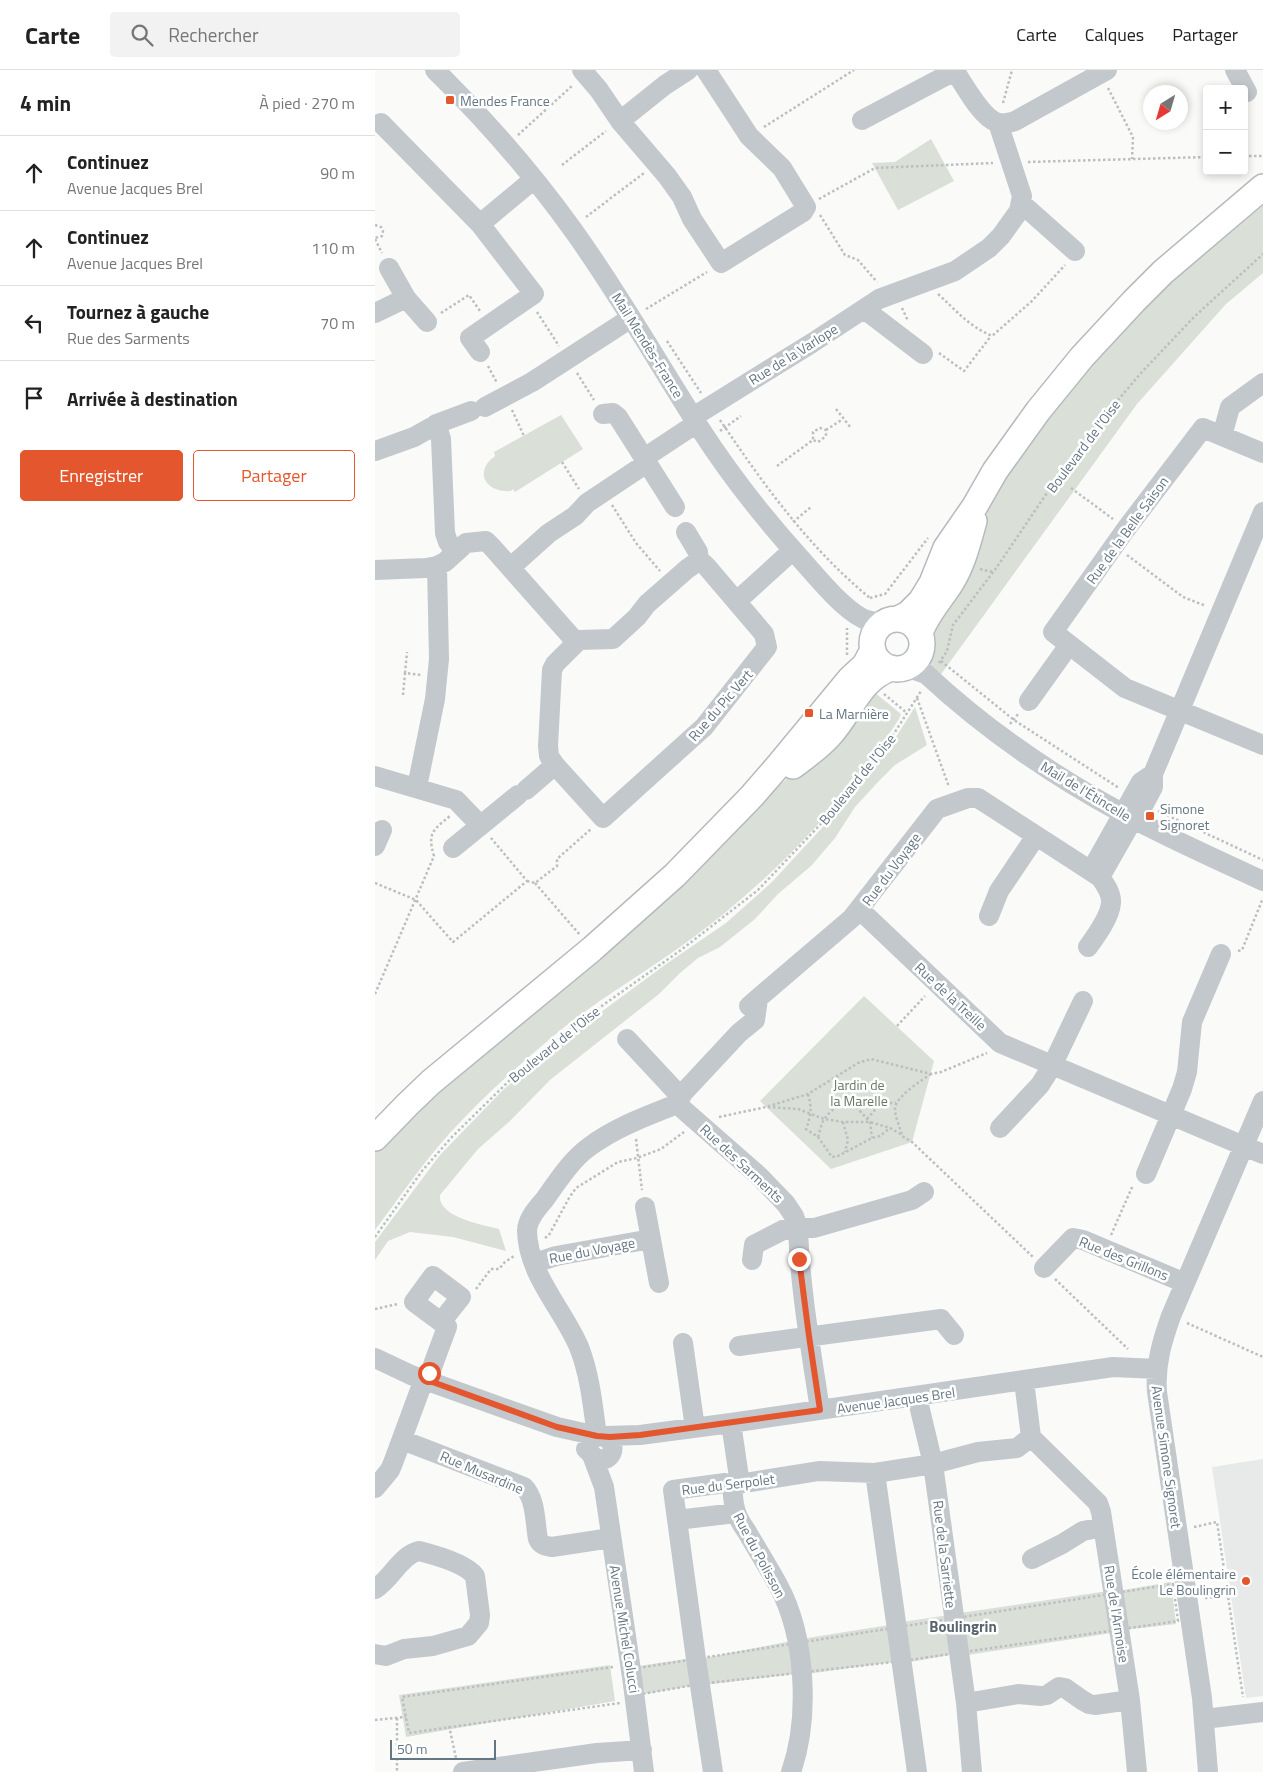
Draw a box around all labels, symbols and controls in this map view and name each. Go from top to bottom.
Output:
search box [110,12,460,57]
text: Carte [25,17,80,53]
text: Rechercher [168,20,258,49]
icon: search [128,21,156,49]
text: Carte [1016,21,1057,48]
text: Calques [1085,21,1144,48]
text: Partager [1172,21,1238,48]
north arrow [1143,85,1188,130]
map controls [1203,85,1248,175]
button: + [1203,85,1248,130]
text: 4 min [20,87,71,119]
place label: Mendes France [460,90,550,111]
text: À pied · 270 m [259,91,355,115]
marker: Mendes France [444,94,456,106]
button: − [1203,130,1248,175]
text: Continuez [67,147,149,176]
icon: ahead [20,159,48,187]
text: 90 m [320,161,355,185]
text: Avenue Jacques Brel [67,176,203,200]
text: Continuez [67,222,149,251]
icon: ahead [20,234,48,262]
text: 110 m [311,236,355,260]
text: Avenue Jacques Brel [67,251,203,275]
street label: Mail Mendès-France [607,288,689,402]
text: Tournez à gauche [67,297,209,326]
icon: left [20,309,48,337]
text: 70 m [320,311,355,335]
street label: Rue de la Varlope [744,318,842,390]
text: Rue des Sarments [67,326,190,350]
icon: arrive [20,384,48,412]
text: Arrivée à destination [67,384,238,413]
street label: Boulevard de l'Oise [1041,395,1125,497]
button: Enregistrer [20,450,183,501]
button: Partager [193,450,355,501]
street label: Rue de la Belle Saison [1081,472,1173,588]
street label: Rue du Pic Vert [683,664,757,746]
place label: La Marnière [819,703,889,724]
marker: La Marnière [803,707,815,719]
street label: Boulevard de l'Oise [814,729,900,829]
street label: Mail de l'Étincelle [1037,756,1135,826]
place label: Simone Signoret [1160,798,1209,835]
marker: Simone Signoret [1144,810,1156,822]
street label: Rue du Voyage [856,828,926,910]
street label: Rue de la Treille [910,957,992,1035]
street label: Boulevard de l'Oise [504,1001,604,1087]
park label: Jardin de la Marelle [830,1074,888,1111]
street label: Rue des Sarments [696,1119,788,1207]
street label: Rue du Voyage [547,1231,637,1269]
street label: Rue des Grillons [1076,1231,1172,1285]
route end [788,1248,811,1271]
route start [418,1362,441,1385]
street label: Avenue Jacques Brel [836,1381,956,1419]
street label: Avenue Simone Signoret [1147,1384,1187,1530]
street label: Rue Musardine [437,1445,527,1499]
street label: Rue du Serpolet [680,1468,776,1500]
street label: Rue de la Sarriette [928,1499,962,1609]
street label: Rue du Polisson [729,1509,791,1601]
street label: Avenue Michel Colucci [605,1563,645,1695]
place label: École élémentaire Le Boulingrin [1131,1563,1236,1600]
street label: Rue de l'Armoise [1099,1564,1135,1664]
marker: École élémentaire Le Boulingrin [1240,1575,1252,1587]
district label: Boulingrin [929,1615,997,1638]
scale bar [390,1737,496,1760]
text: 50 m [397,1738,427,1759]

